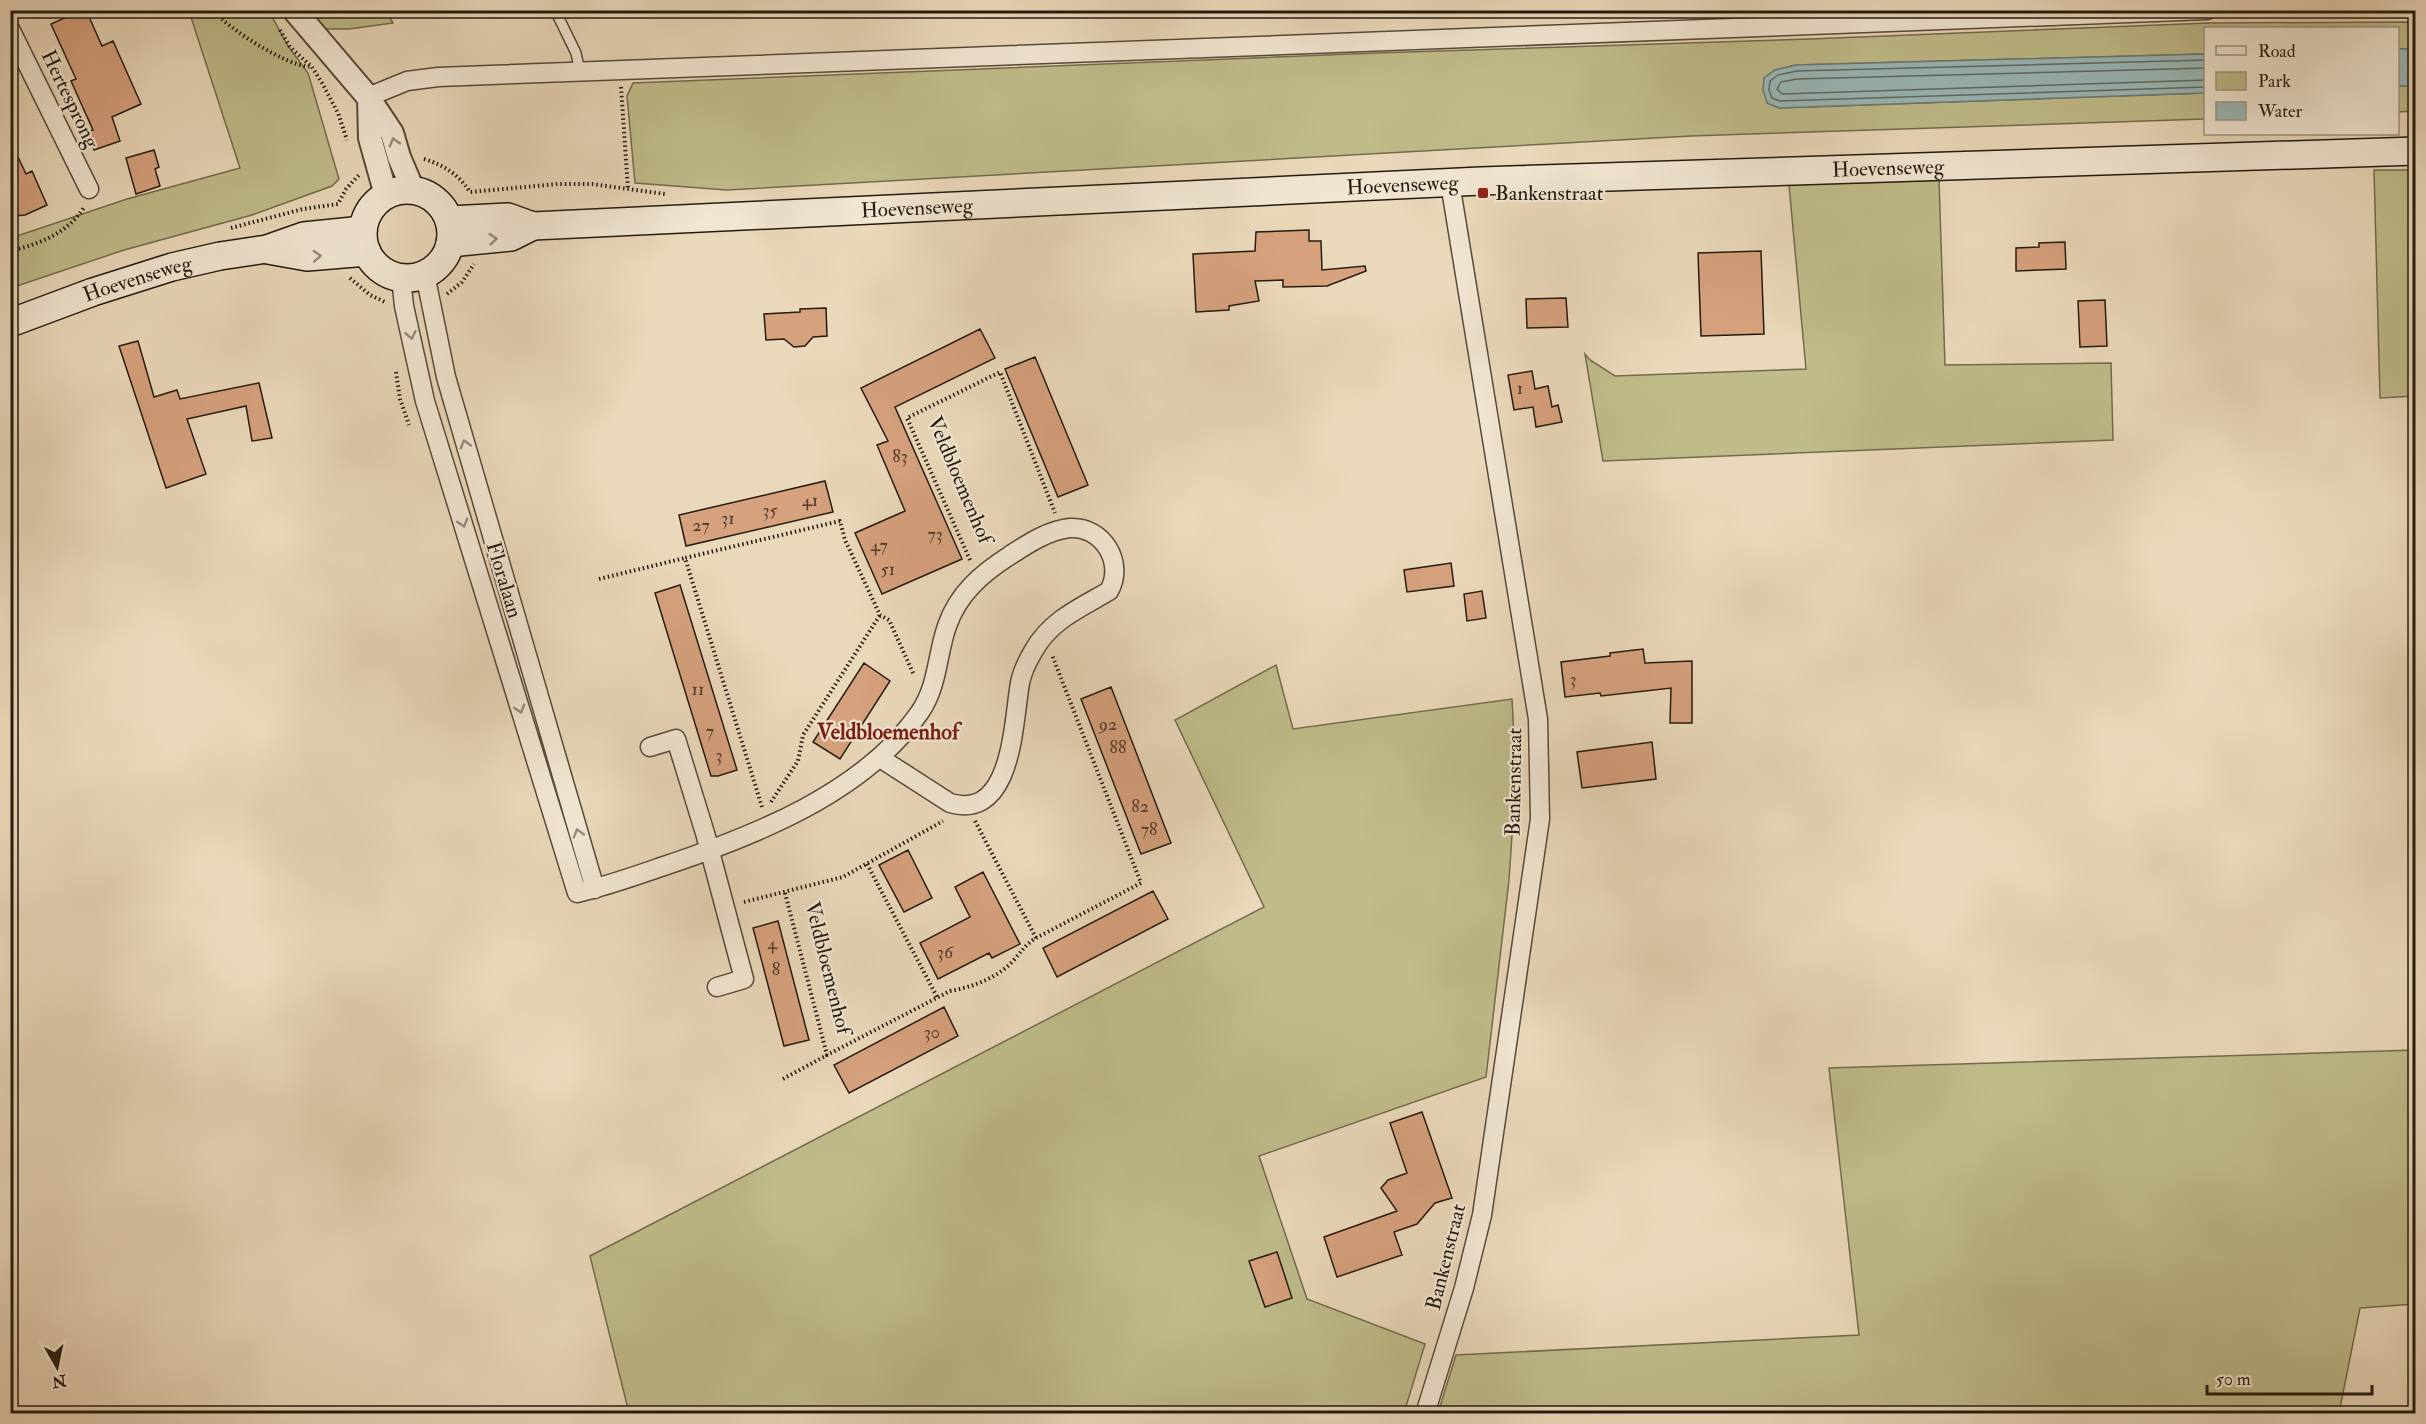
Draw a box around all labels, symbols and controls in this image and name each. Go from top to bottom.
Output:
legend [2204,27,2399,135]
text: Road [2258,40,2296,63]
street label: Hertesprong [35,45,106,153]
text: Park [2258,70,2291,93]
text: Water [2257,100,2302,123]
one-way arrow [389,137,401,148]
street label: Hoevenseweg [1832,153,1945,183]
street label: Hoevenseweg [1346,169,1460,201]
place label: Bankenstraat [1495,180,1604,207]
marker: Bankenstraat [1476,186,1490,200]
street label: Hoevenseweg [860,192,974,224]
one-way arrow [488,233,497,246]
street label: Hoevenseweg [79,249,195,308]
one-way arrow [312,250,321,263]
one-way arrow [404,329,417,339]
house number: 1 [1517,377,1523,400]
street label: Veldbloemenhof [921,412,1000,551]
one-way arrow [460,439,472,450]
house number: 83 [892,445,908,468]
house number: 41 [802,489,818,512]
house number: 35 [763,499,777,522]
house number: 31 [721,507,735,530]
house number: 27 [692,514,710,537]
one-way arrow [455,517,468,528]
house number: 73 [927,523,943,546]
house number: 47 [870,534,888,557]
street label: Floralaan [480,539,528,622]
house number: 51 [881,558,895,581]
house number: 3 [1570,668,1576,691]
house number: 11 [692,678,704,701]
one-way arrow [513,703,525,714]
house number: 92 [1097,713,1117,736]
district label: Veldbloemenhof [816,718,963,746]
house number: 7 [706,720,714,743]
street label: Bankenstraat [1500,727,1528,836]
house number: 88 [1110,736,1126,759]
house number: 3 [716,744,722,767]
house number: 82 [1131,795,1149,818]
house number: 78 [1141,818,1157,841]
one-way arrow [573,828,585,839]
street label: Veldbloemenhof [798,899,858,1040]
house number: 4 [767,932,778,955]
house number: 36 [937,941,954,964]
house number: 8 [772,958,780,981]
house number: 30 [924,1021,940,1044]
street label: Bankenstraat [1420,1201,1472,1313]
north arrow [27,1337,87,1397]
scale bar [2207,1358,2372,1396]
text: 50 m [2216,1368,2251,1391]
text: N [50,1370,69,1392]

